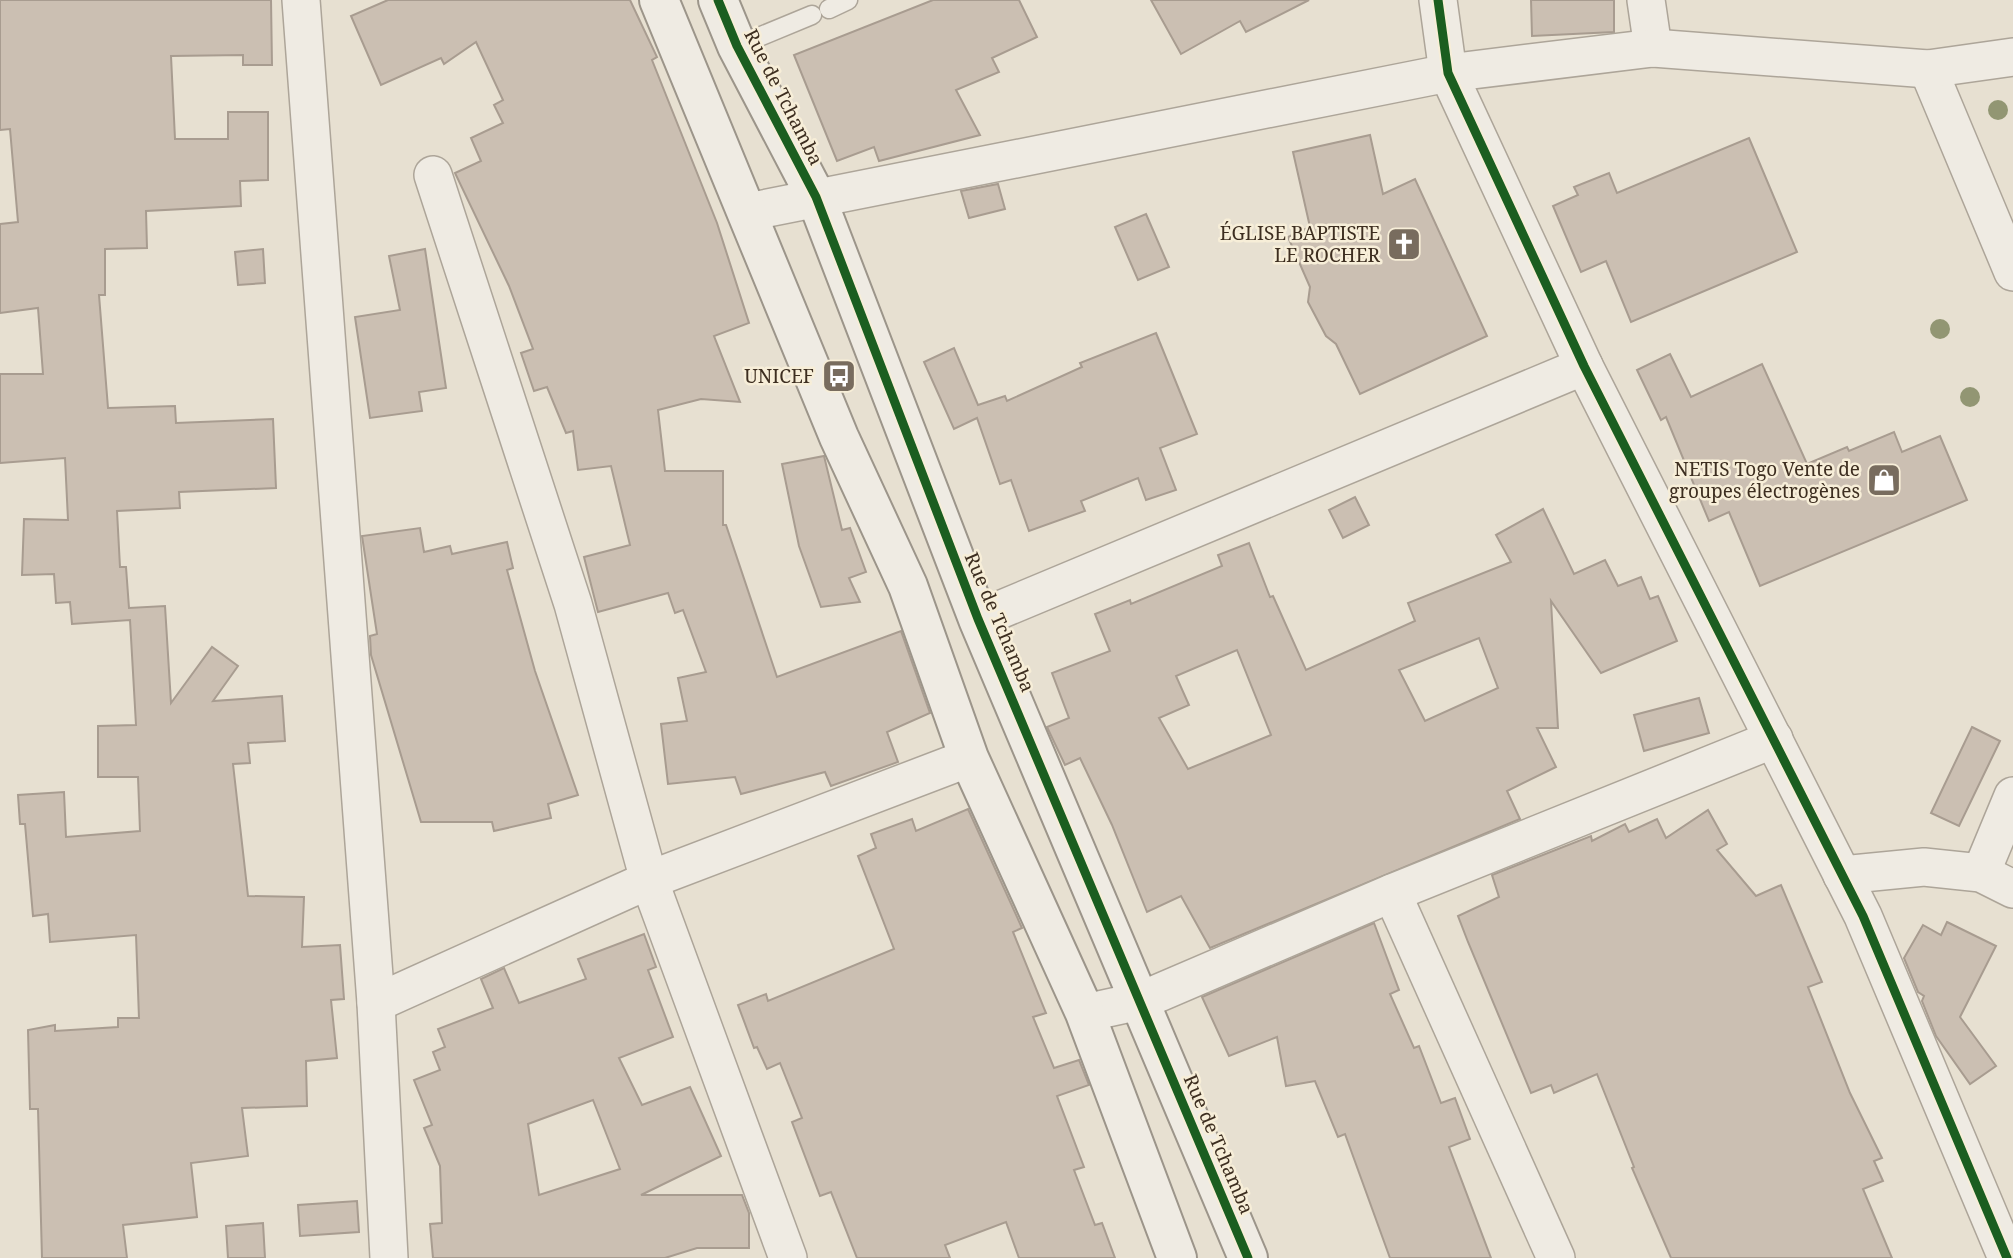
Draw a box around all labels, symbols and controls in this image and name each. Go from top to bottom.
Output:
street label: Rue de Tchamba [738,24,830,170]
place label: ÉGLISE BAPTISTE LE ROCHER [1220,220,1381,268]
church icon: ÉGLISE BAPTISTE LE ROCHER [1385,225,1423,263]
bus stop icon: UNICEF [820,357,858,395]
place label: UNICEF [744,363,814,389]
place label: NETIS Togo Vente de groupes électrogènes [1669,456,1860,504]
shop icon: NETIS Togo Vente de groupes électrogènes [1865,461,1903,499]
street label: Rue de Tchamba [959,548,1041,696]
street label: Rue de Tchamba [1178,1070,1260,1218]

